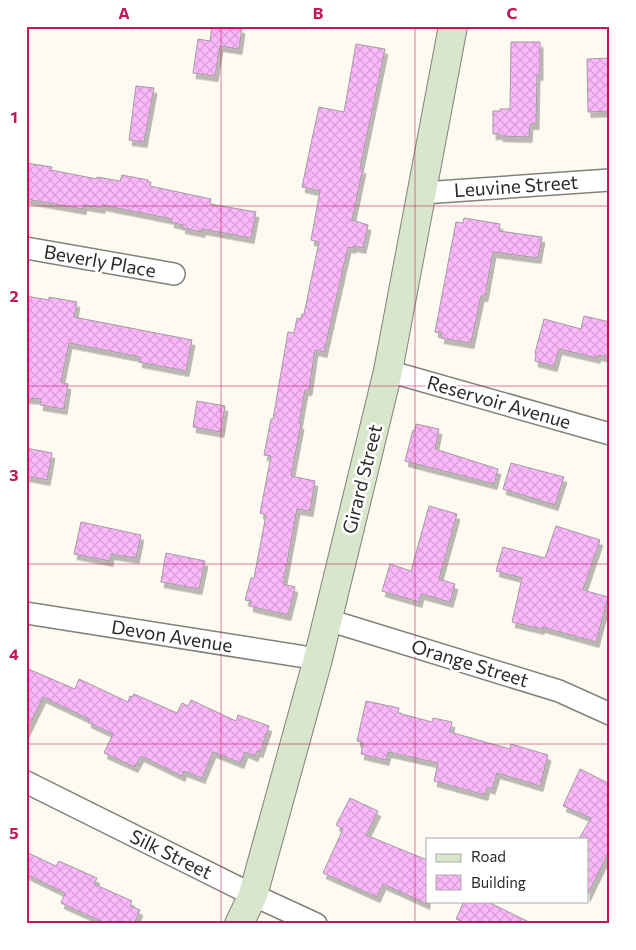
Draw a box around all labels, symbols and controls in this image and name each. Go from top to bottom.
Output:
text: A [118,3,130,22]
text: B [313,3,324,22]
text: C [507,3,518,22]
text: 1 [10,107,18,126]
street label: Leuvine Street [453,170,579,201]
street label: Beverly Place [42,239,158,282]
text: 2 [9,286,19,305]
street label: Reservoir Avenue [425,370,574,433]
street label: Girard Street [337,422,386,536]
text: 3 [9,465,19,484]
street label: Devon Avenue [110,615,234,656]
street label: Orange Street [409,634,532,691]
text: 4 [9,644,19,663]
text: 5 [9,823,19,842]
street label: Silk Street [126,824,216,883]
legend [426,838,588,902]
text: Road [471,847,506,865]
text: Building [471,873,526,891]

